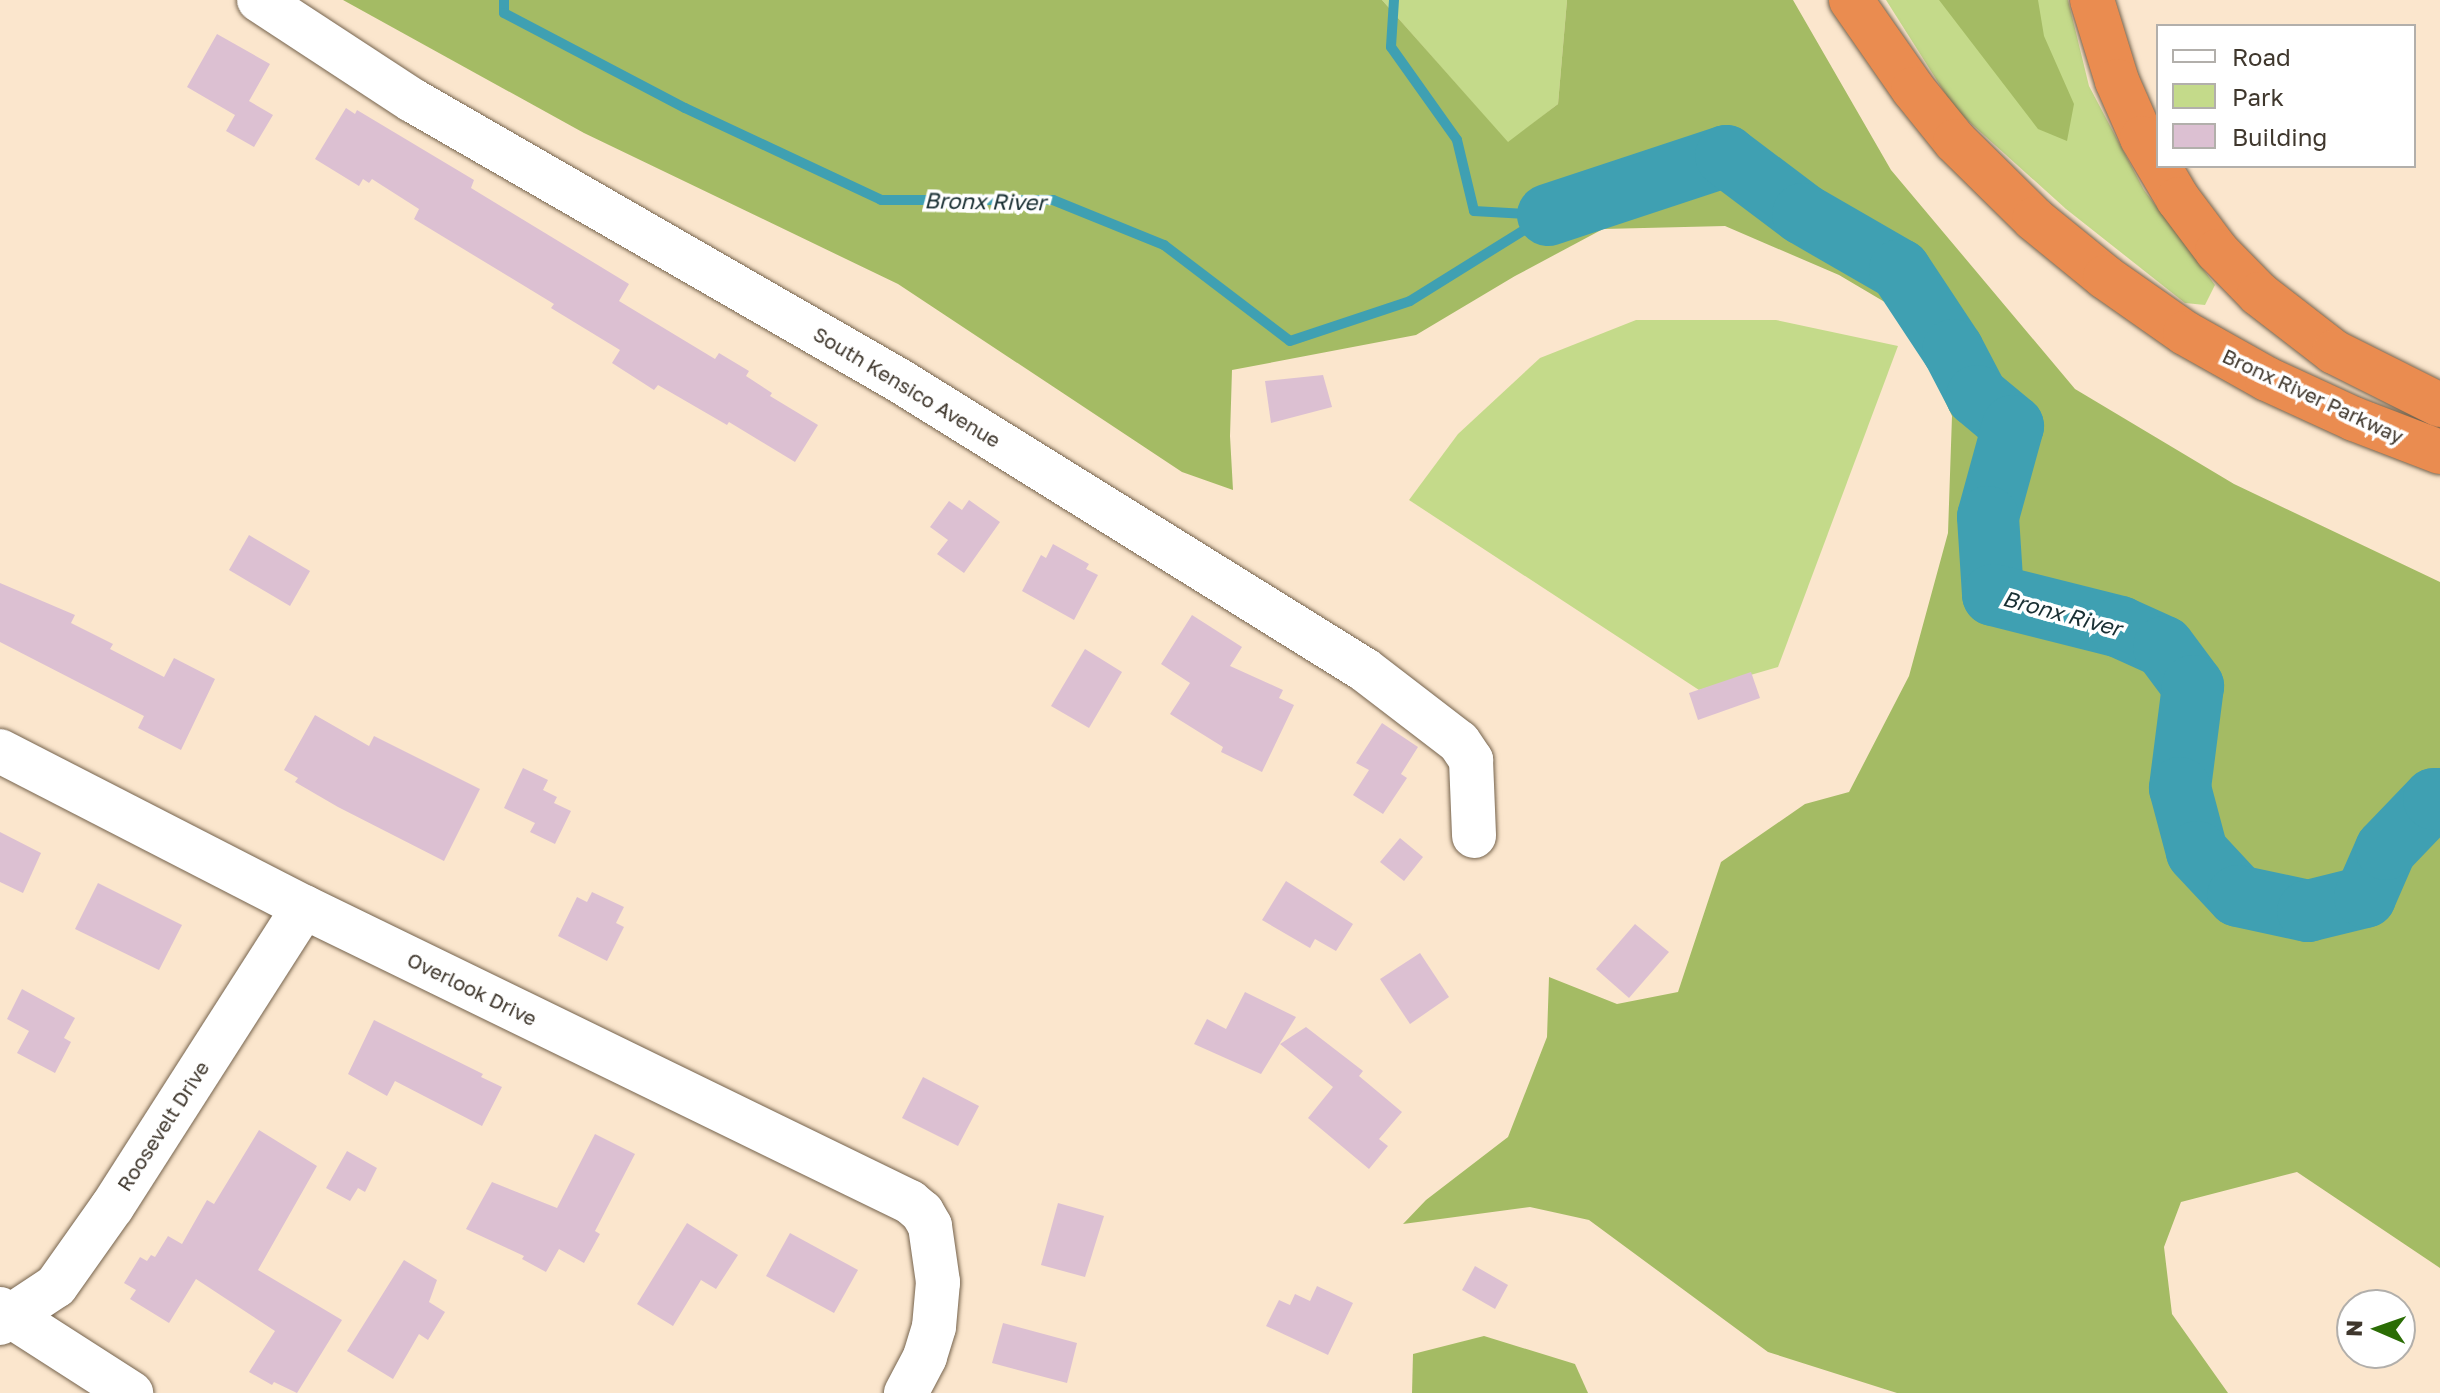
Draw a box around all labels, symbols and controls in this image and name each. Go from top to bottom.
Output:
legend [2156,24,2416,168]
text: Road [2232,42,2291,71]
text: Park [2232,82,2284,111]
text: Building [2232,122,2327,151]
water label: Bronx River [924,187,1046,215]
street label: South Kensico Avenue [809,322,1005,452]
street label: Bronx River Parkway [2219,344,2407,448]
water label: Bronx River [2000,585,2124,641]
street label: Overlook Drive [403,947,541,1031]
street label: Roosevelt Drive [112,1056,214,1196]
north arrow [2336,1289,2416,1369]
text: N [2340,1319,2367,1337]

